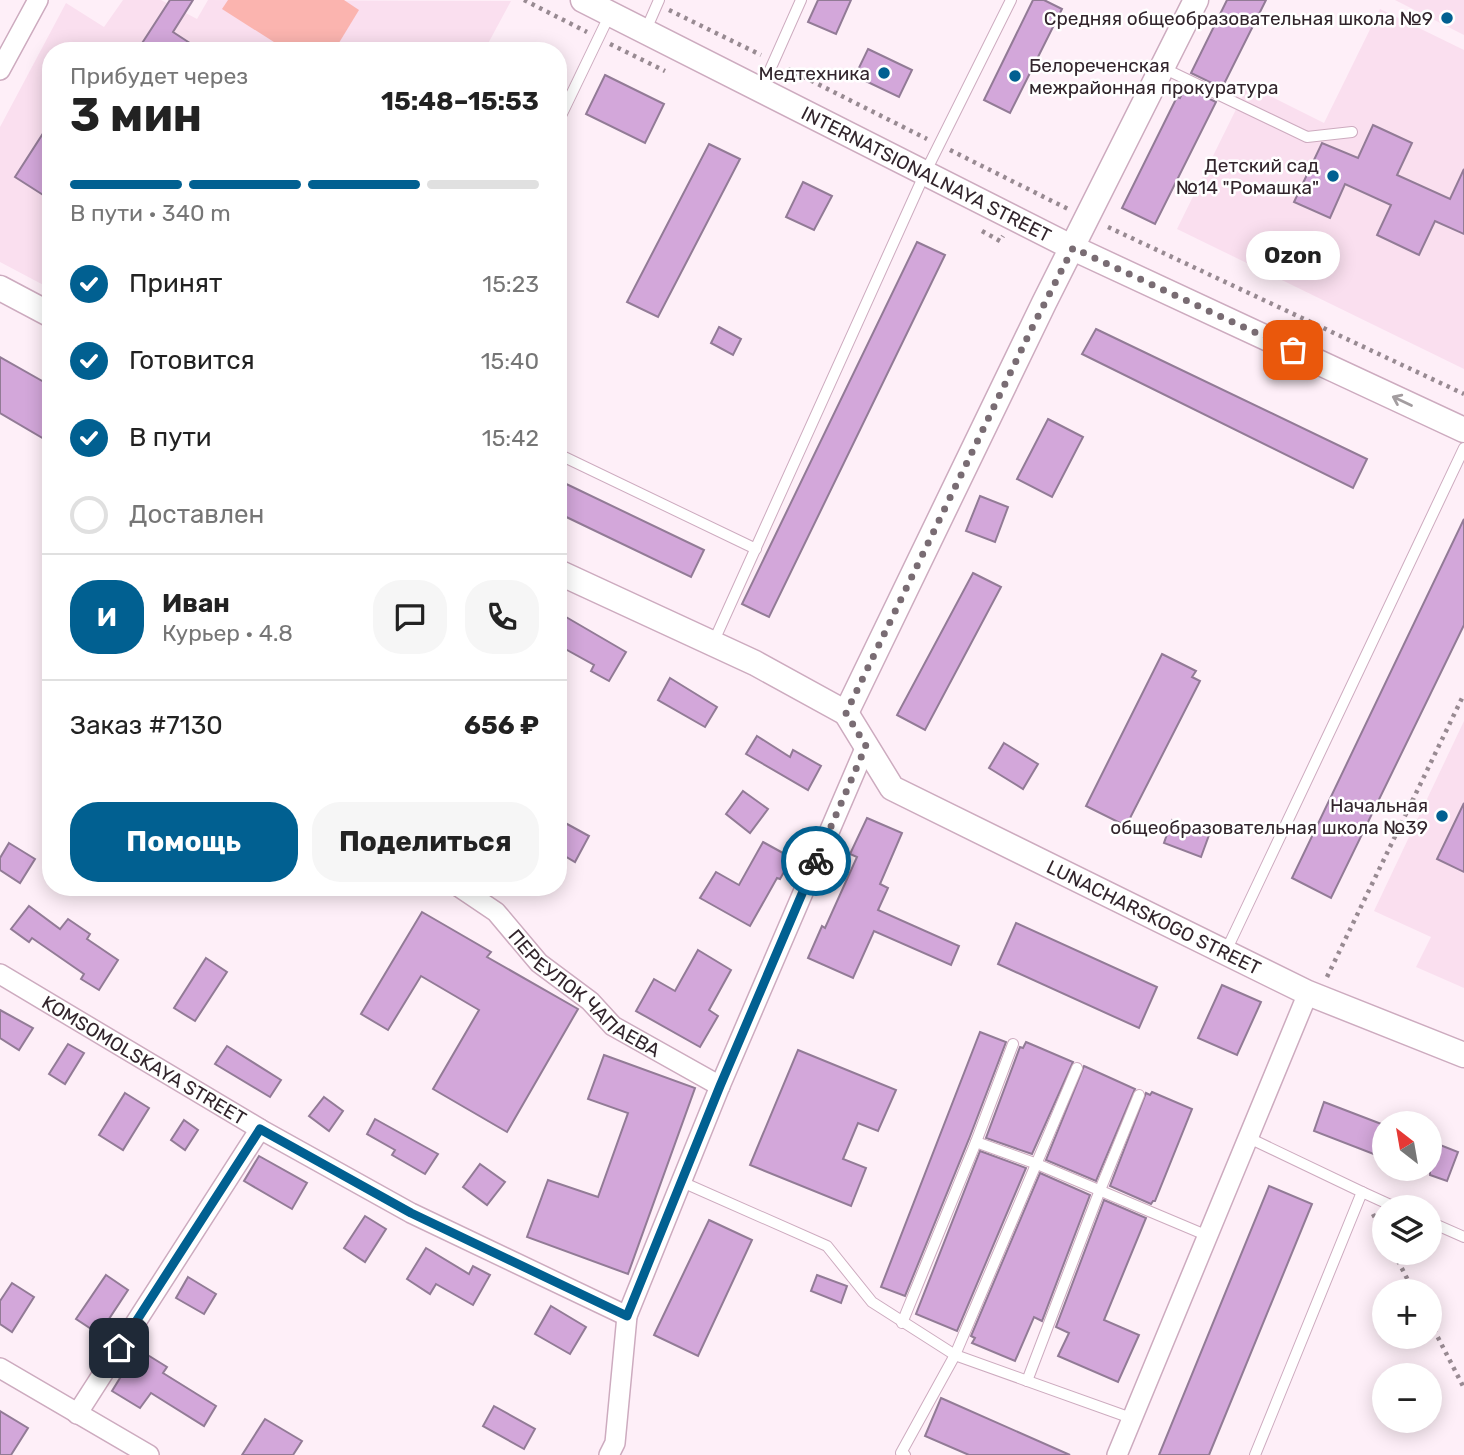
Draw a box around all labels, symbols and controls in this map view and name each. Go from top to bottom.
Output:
place label: Средняя общеобразовательная школа №9 [1044,7,1433,30]
marker: Средняя общеобразовательная школа №9 [1439,10,1455,26]
place label: Белореченская межрайонная прокуратура [1029,54,1279,99]
text: Прибудет через [70,62,248,90]
place label: Медтехника [758,62,870,85]
marker: Медтехника [876,65,892,81]
marker: Белореченская межрайонная прокуратура [1007,68,1023,84]
text: 15:48–15:53 [381,86,539,117]
text: 3 мин [70,88,202,143]
street label: INTERNATSIONALNAYA STREET [798,101,1055,247]
place label: Детский сад №14 "Ромашка" [1176,154,1319,199]
marker: Детский сад №14 "Ромашка" [1325,168,1341,184]
text: В пути · 340 m [70,199,231,227]
callout: Ozon [1246,231,1340,280]
text: Ozon [1264,241,1322,269]
icon: check [70,265,108,303]
text: Принят [129,268,222,299]
text: 15:23 [482,270,539,298]
pin [1263,320,1323,380]
icon: bag [1274,331,1312,369]
icon: check [70,342,108,380]
text: Готовится [129,345,255,376]
text: 15:40 [481,347,539,375]
one-way arrow [1392,394,1413,407]
icon: check [70,419,108,457]
text: В пути [129,422,212,453]
text: 15:42 [482,424,539,452]
text: Доставлен [129,499,264,530]
button: chat [373,580,447,654]
button: phone [465,580,539,654]
text: Иван [162,588,230,619]
text: И [97,602,117,633]
text: Курьер · 4.8 [162,619,293,647]
text: Заказ #7130 [70,710,223,741]
text: 656 ₽ [464,710,539,741]
place label: Начальная общеобразовательная школа №39 [1110,794,1428,839]
button: Помощь [70,802,298,882]
button: Поделиться [312,802,539,882]
marker: Начальная общеобразовательная школа №39 [1434,808,1450,824]
courier [781,826,851,896]
icon: bike [797,842,835,880]
street label: LUNACHARSKOGO STREET [1043,855,1265,980]
street label: ПЕРЕУЛОК ЧАПАЕВА [503,925,664,1062]
street label: KOMSOMOLSKAYA STREET [38,991,250,1130]
north arrow [1372,1111,1442,1181]
map controls [1372,1111,1442,1433]
button: layers [1372,1195,1442,1265]
button: + [1372,1279,1442,1349]
pin [89,1318,149,1378]
icon: home [100,1329,138,1367]
button: − [1372,1363,1442,1433]

